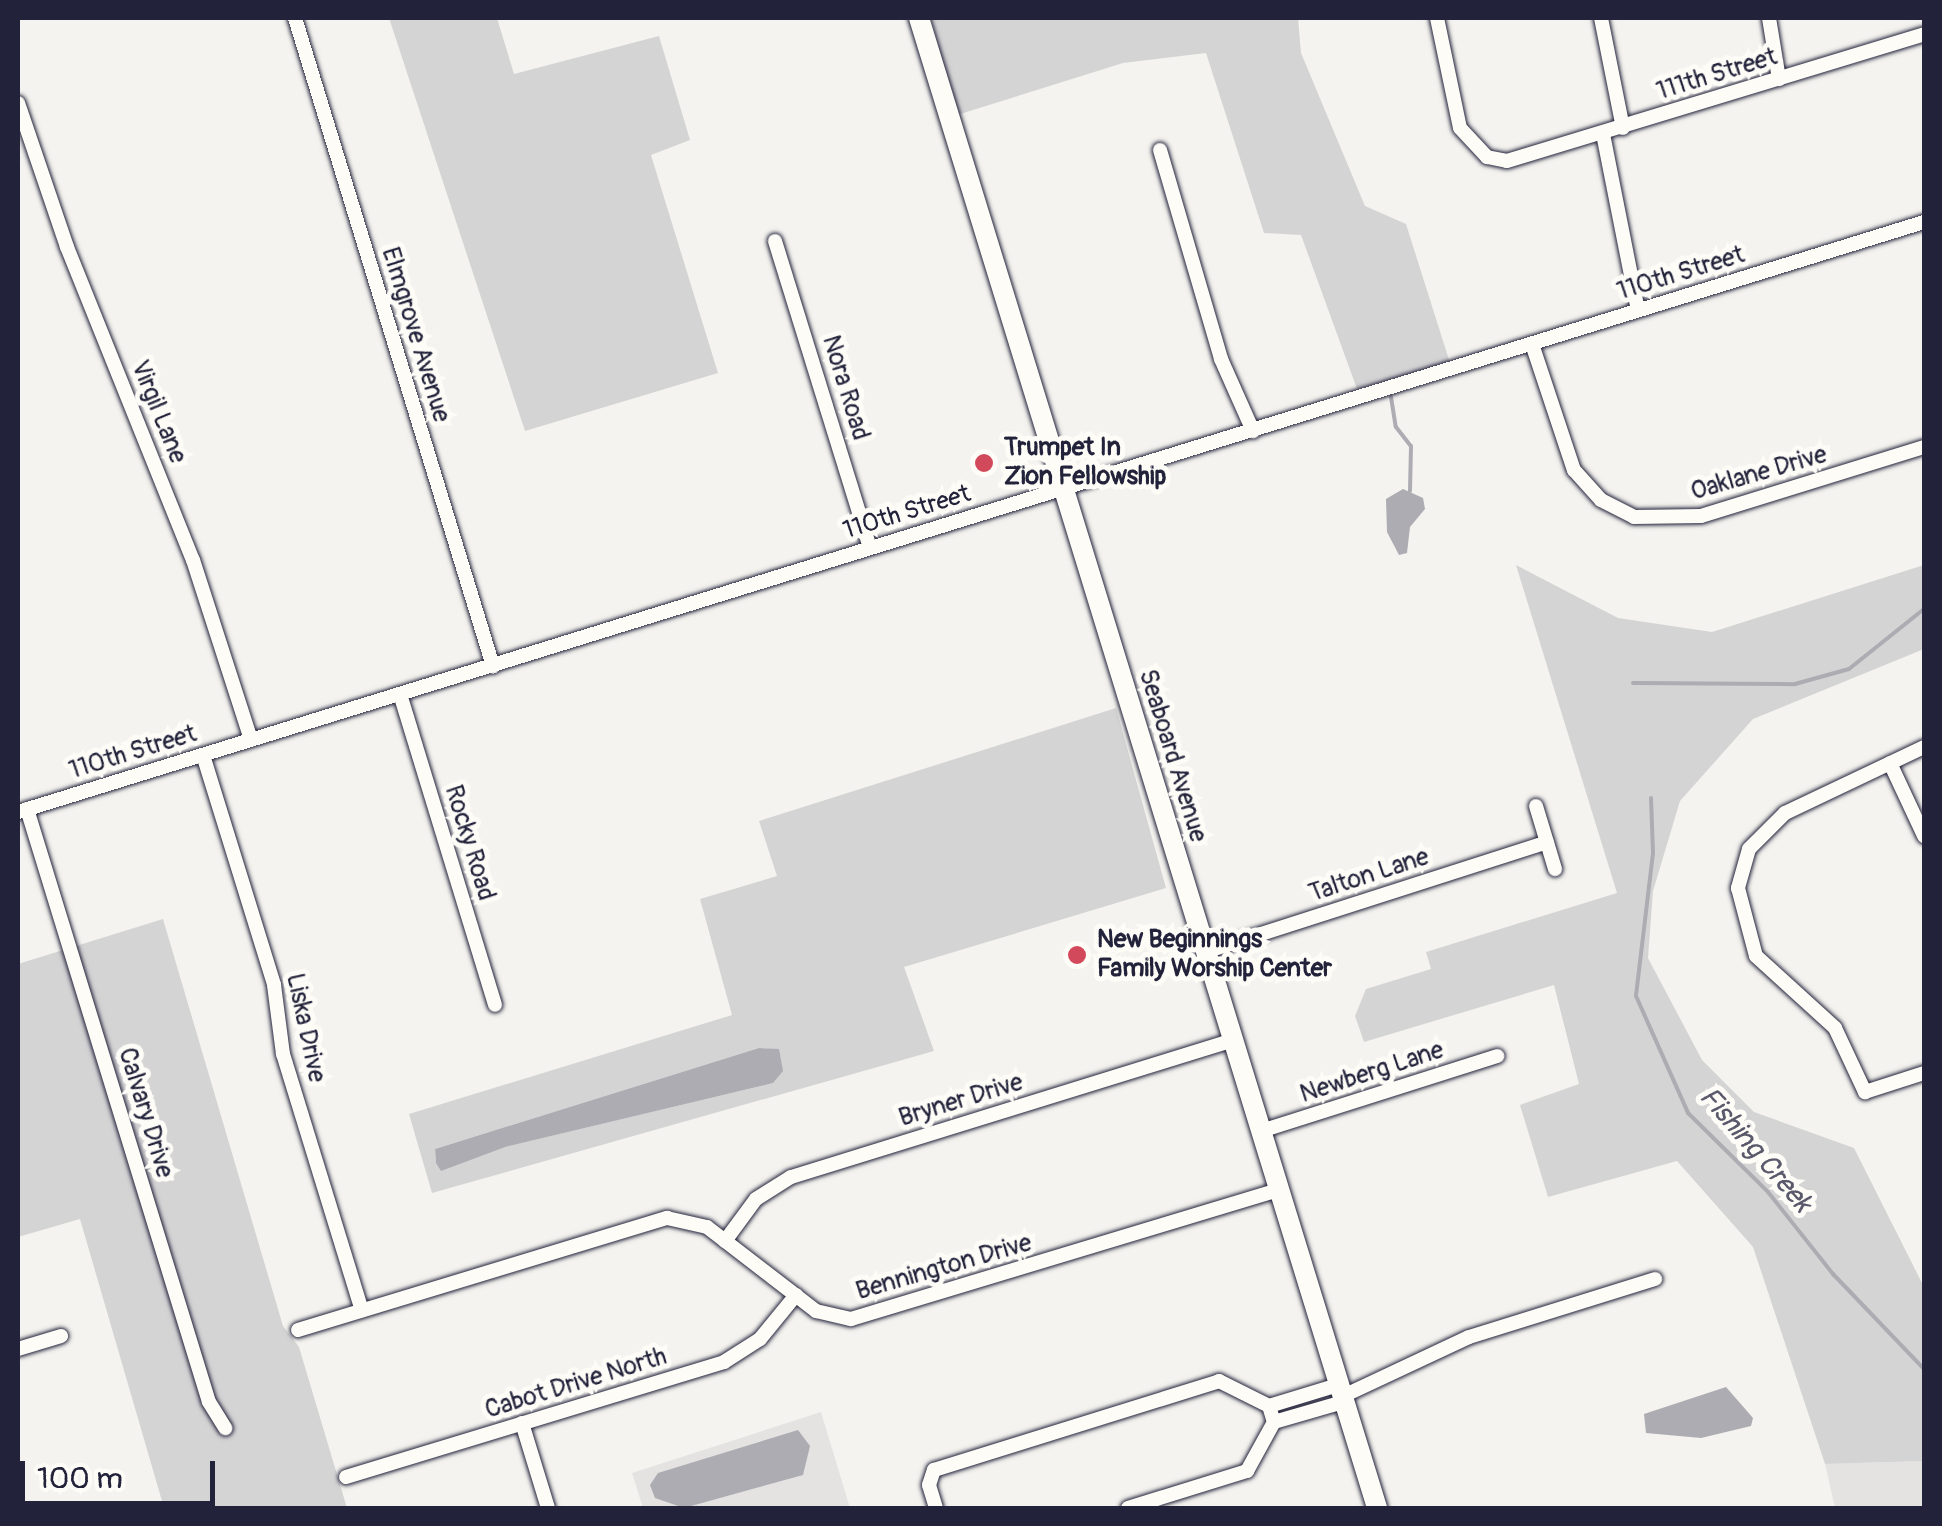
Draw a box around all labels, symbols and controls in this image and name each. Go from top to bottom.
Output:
street label: 111th Street [1653,42,1781,108]
street label: 110th Street [1614,240,1748,308]
street label: Elmgrove Avenue [374,244,456,426]
street label: Nora Road [815,332,875,444]
street label: Virgil Lane [124,356,192,468]
place label: Trumpet In Zion Fellowship [1004,434,1166,493]
street label: Oaklane Drive [1688,440,1830,508]
marker: Trumpet In Zion Fellowship [973,452,995,474]
street label: 110th Street [840,479,974,547]
street label: Seaboard Avenue [1132,666,1212,846]
street label: 110th Street [66,719,200,787]
street label: Rocky Road [437,782,501,904]
street label: Talton Lane [1305,843,1433,909]
place label: New Beginnings Family Worship Center [1097,926,1332,985]
marker: New Beginnings Family Worship Center [1066,944,1088,966]
street label: Liska Drive [279,971,331,1085]
street label: Newberg Lane [1296,1036,1448,1110]
street label: Calvary Drive [111,1044,179,1182]
street label: Bryner Drive [895,1068,1027,1134]
water label: Fishing Creek [1692,1081,1818,1219]
street label: Bennington Drive [853,1229,1035,1307]
street label: Cabot Drive North [482,1342,670,1426]
scale bar [25,1441,220,1503]
text: 100 m [37,1460,123,1497]

